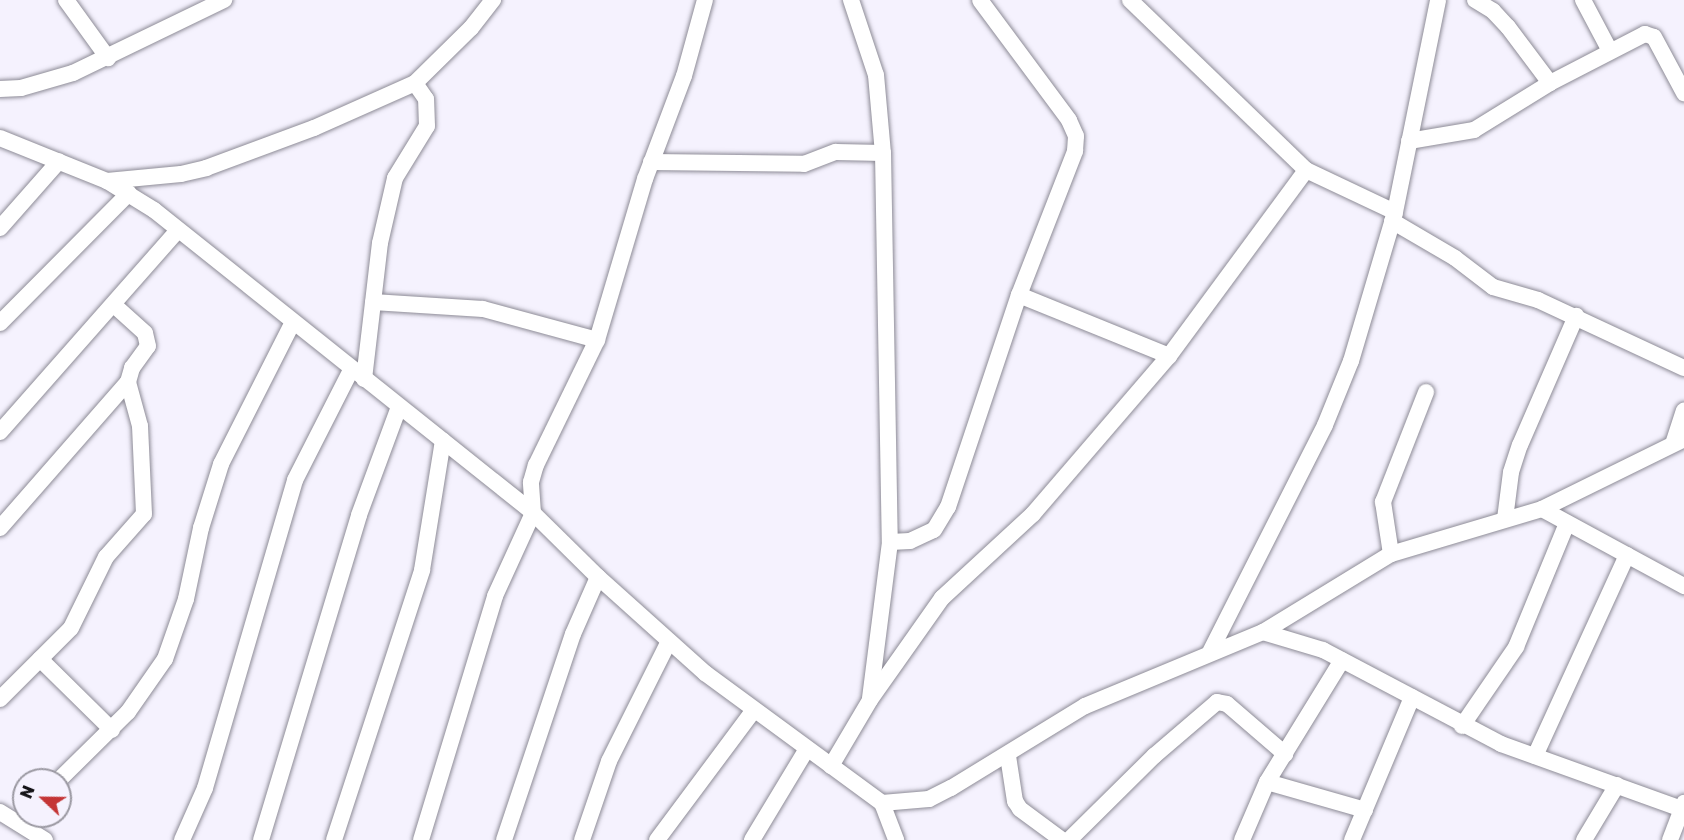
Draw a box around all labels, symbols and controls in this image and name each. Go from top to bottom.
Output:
north arrow [12,768,72,828]
text: N [16,783,39,801]

